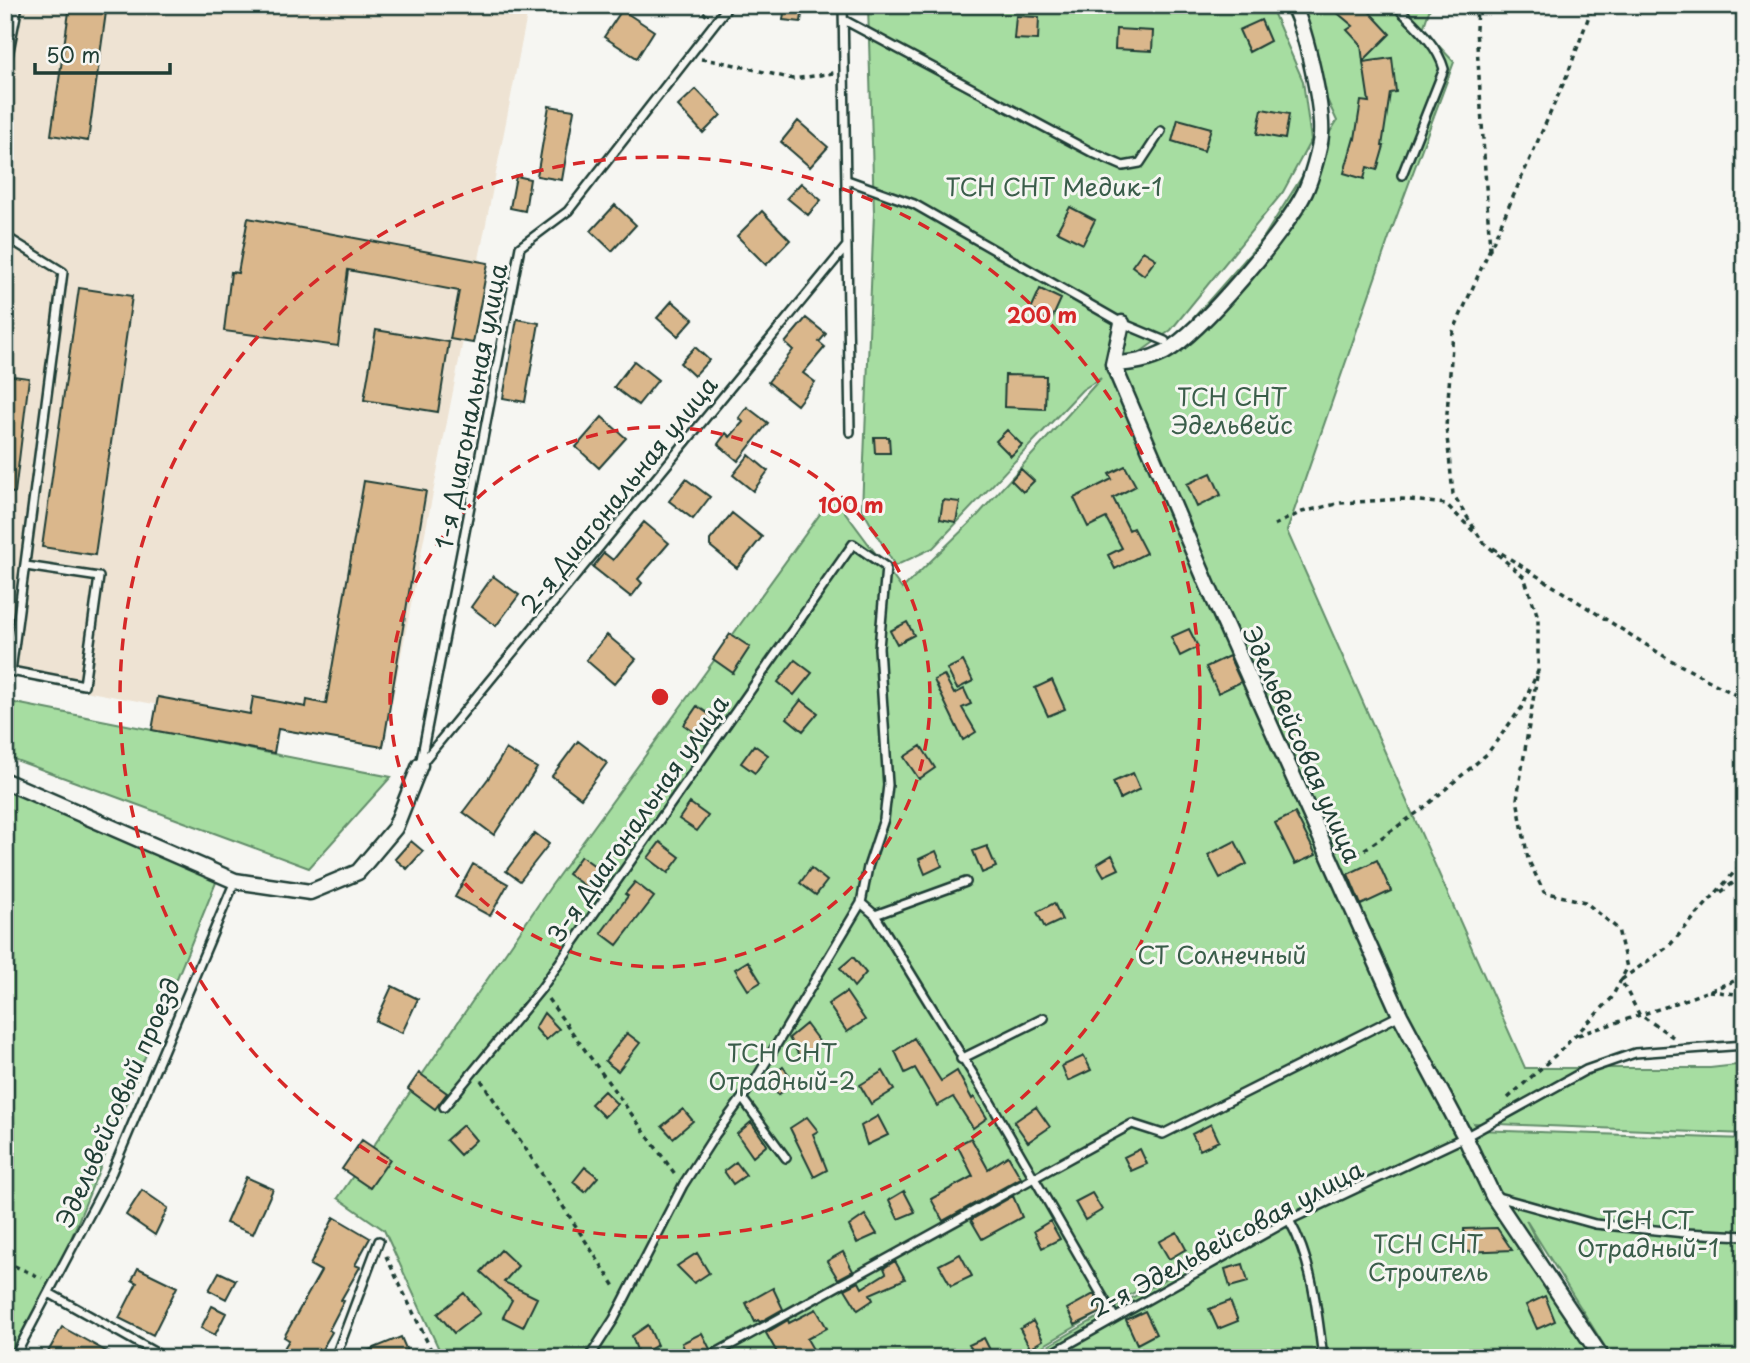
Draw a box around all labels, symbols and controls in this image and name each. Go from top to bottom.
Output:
scale bar [35,32,170,76]
text: 50 m [46,38,100,70]
park label: ТСН СНТ Медик-1 [946,168,1162,204]
street label: 1-я Диагональная улица [425,260,515,552]
text: 200 m [1007,298,1077,330]
street label: 2-я Диагональная улица [511,368,725,620]
park label: ТСН СНТ Эдельвейс [1171,378,1293,442]
text: 100 m [818,488,884,520]
street label: Эдельвейсовая улица [1235,620,1371,868]
centre of rings [648,685,672,709]
street label: 3-я Диагональная улица [538,687,736,949]
park label: СТ Солнечный [1137,936,1307,972]
street label: Эдельвейсовый проезд [46,972,188,1232]
park label: ТСН СНТ Отрадный-2 [708,1034,856,1098]
street label: 2-я Эдельвейсовая улица [1083,1150,1369,1326]
park label: ТСН СТ Отрадный-1 [1577,1201,1719,1265]
park label: ТСН СНТ Строитель [1368,1225,1488,1289]

